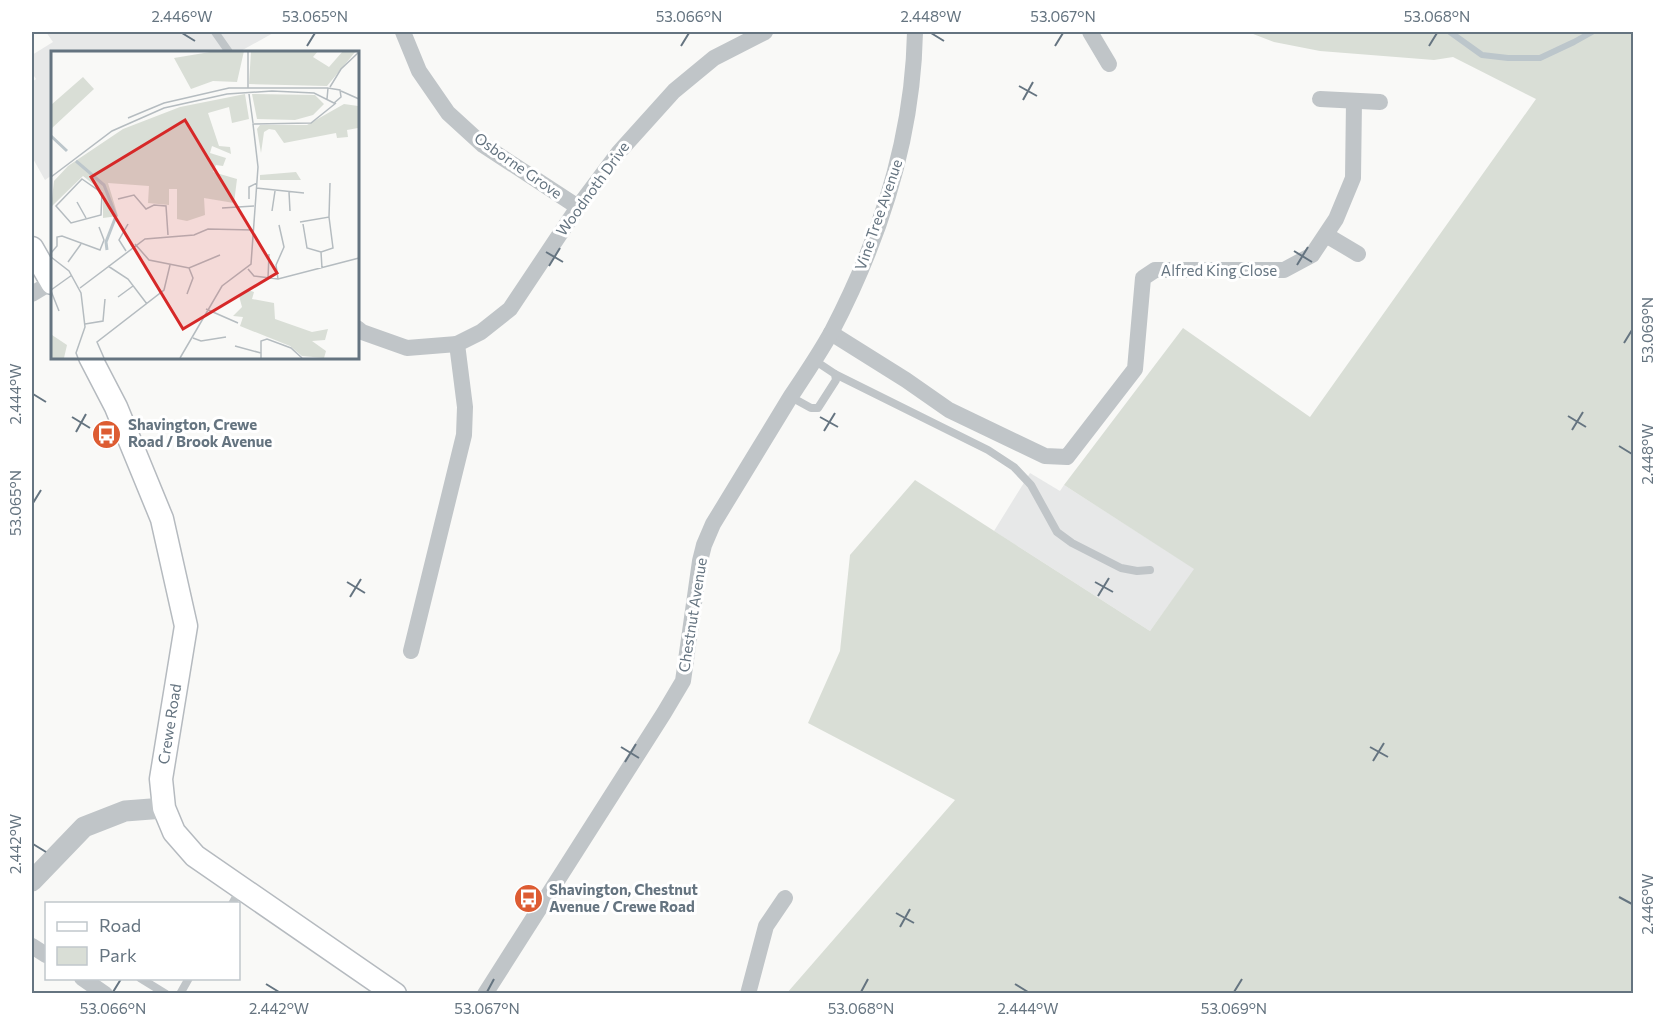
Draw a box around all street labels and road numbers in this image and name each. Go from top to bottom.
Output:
street label: Osborne Grove [471,128,566,202]
street label: Woodnoth Drive [552,138,632,239]
street label: Vine Tree Avenue [851,157,906,273]
street label: Alfred King Close [1161,261,1277,279]
street label: Chestnut Avenue [674,556,710,673]
street label: Crewe Road [154,682,184,765]

